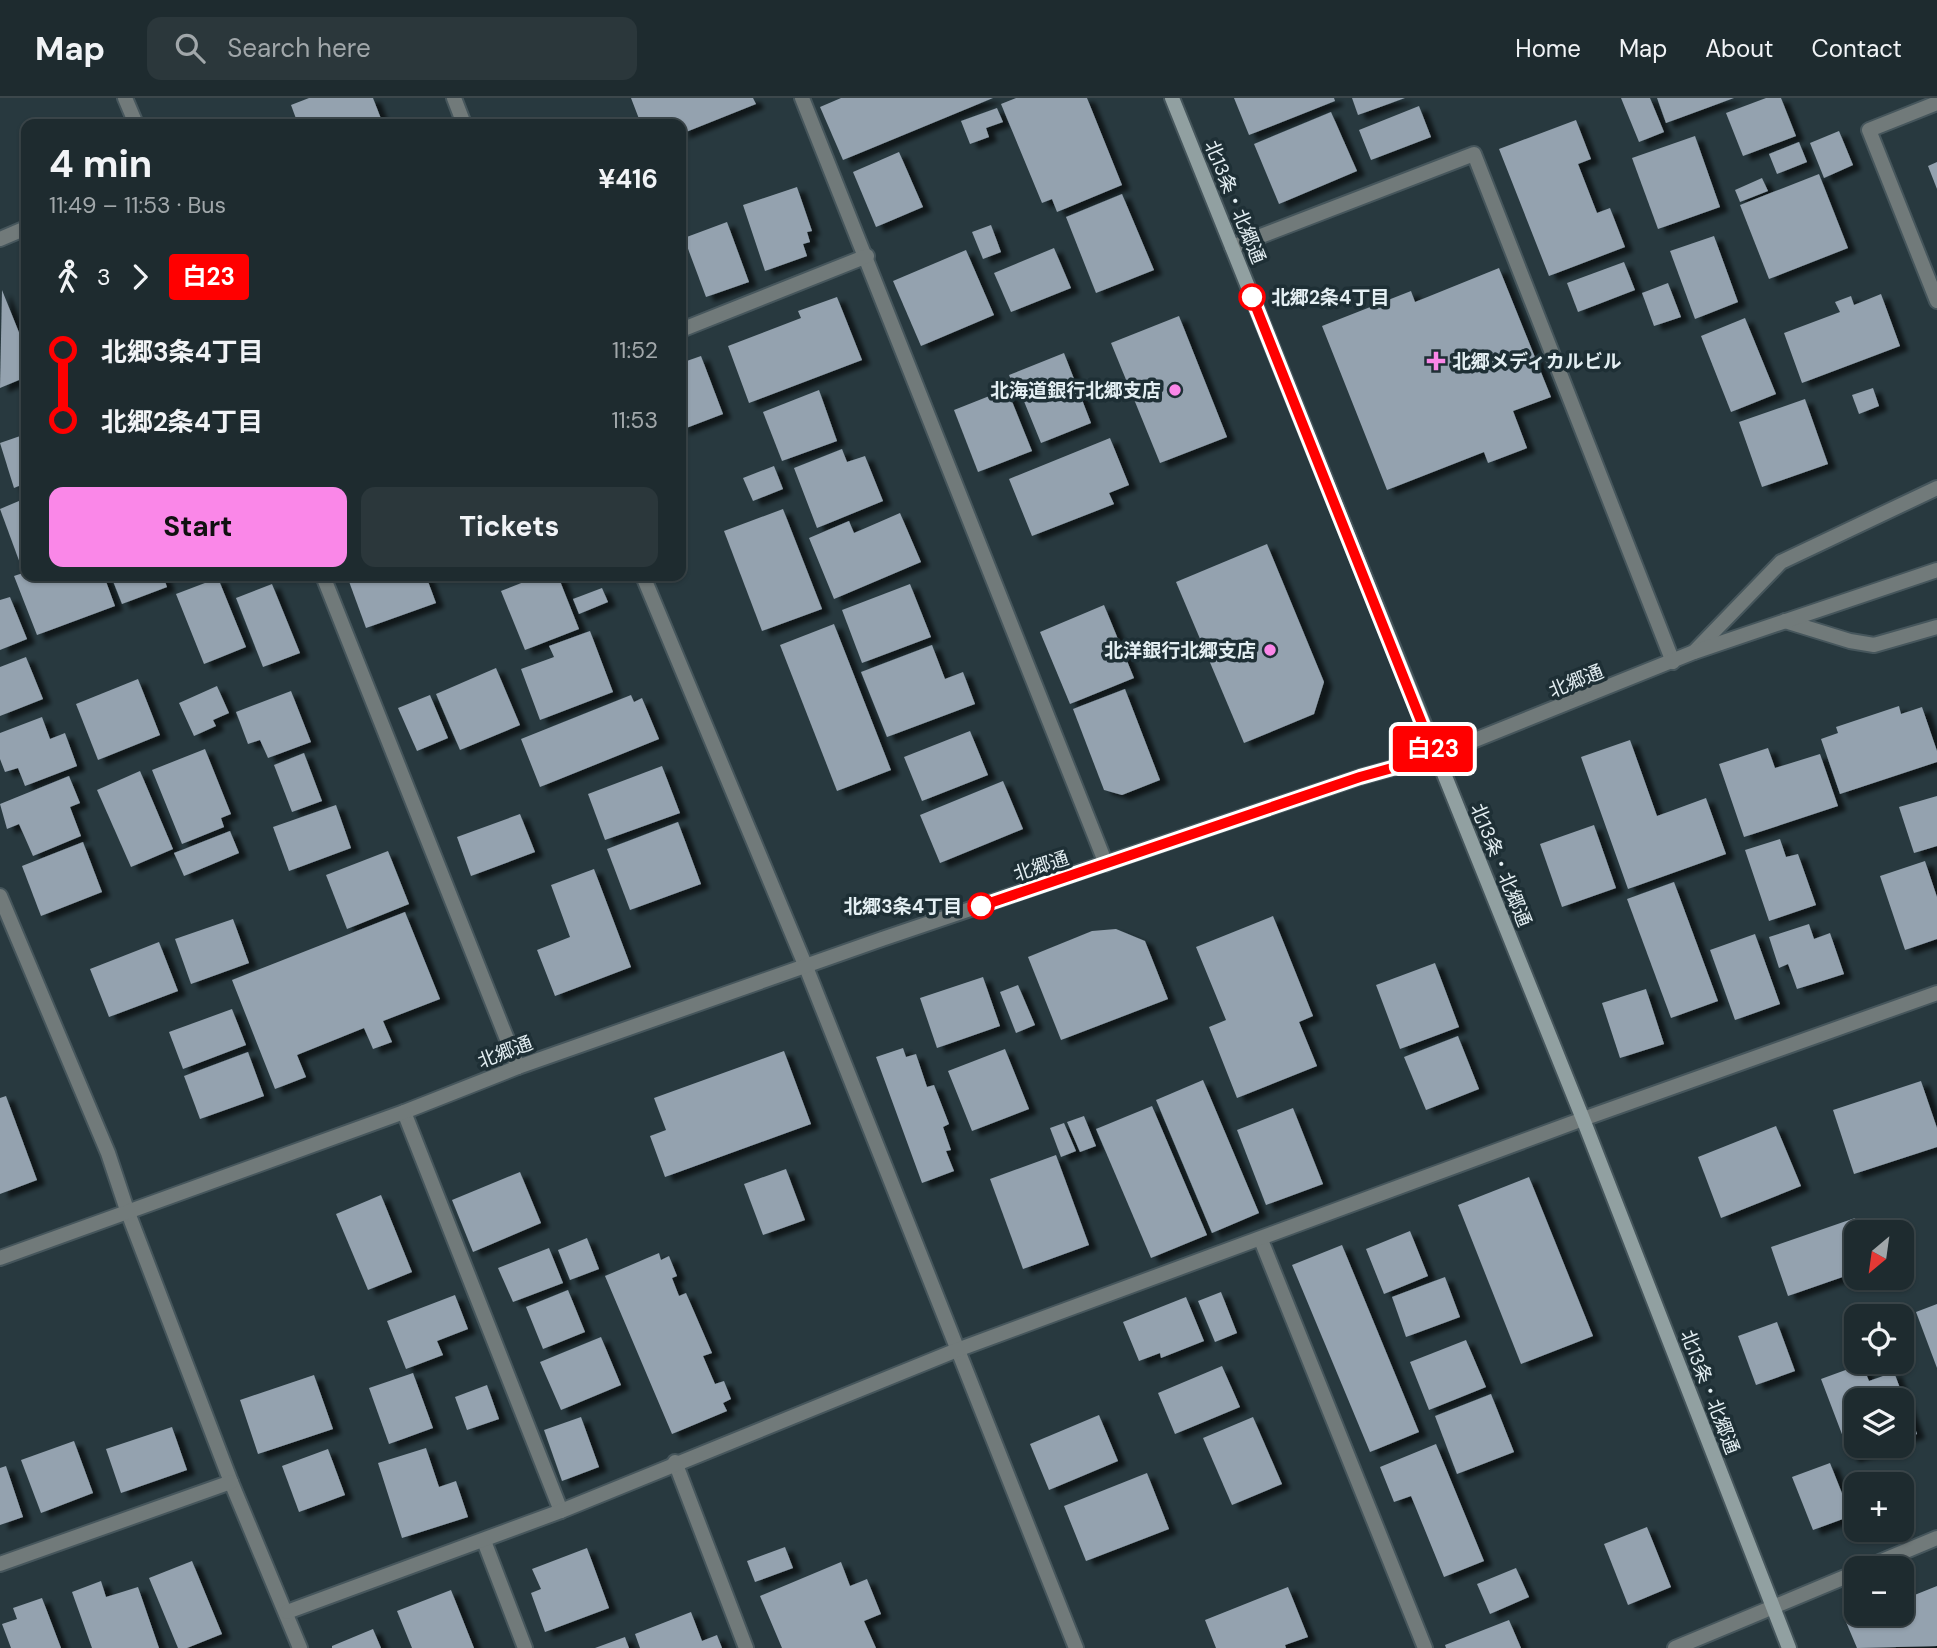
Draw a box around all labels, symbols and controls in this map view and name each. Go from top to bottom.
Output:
search box [147,17,637,80]
text: Map [35,27,105,70]
icon: search [171,29,209,67]
text: Search here [227,31,371,65]
text: Home [1515,33,1581,64]
text: Map [1619,33,1667,64]
text: About [1705,33,1774,64]
text: Contact [1812,33,1902,64]
street label: 北13条・北郷通 [1199,137,1271,267]
text: 4 min [49,139,152,189]
text: ¥416 [598,162,658,196]
text: 11:49 – 11:53 · Bus [49,190,226,220]
icon: walk [49,258,87,296]
icon: forward [121,258,159,296]
text: 白23 [183,261,235,292]
text: 3 [97,262,111,292]
marker: 北郷2条4丁目 [1239,284,1265,310]
place label: 北郷2条4丁目 [1271,285,1389,310]
text: 北郷3条4丁目 [101,335,264,369]
text: 11:52 [612,335,658,365]
place label: 北郷メディカルビル [1452,349,1622,374]
marker: 北郷メディカルビル [1426,351,1446,371]
place label: 北海道銀行北郷支店 [990,378,1161,403]
marker: 北海道銀行北郷支店 [1167,382,1183,398]
text: 北郷2条4丁目 [101,405,263,439]
text: 11:53 [611,405,658,435]
button: Start [49,487,347,567]
button: Tickets [361,487,658,567]
place label: 北洋銀行北郷支店 [1104,638,1256,663]
marker: 北洋銀行北郷支店 [1262,642,1278,658]
street label: 北郷通 [1545,659,1607,703]
line badge: 白23 [1393,726,1473,772]
text: 白23 [1407,733,1459,764]
street label: 北13条・北郷通 [1465,800,1537,930]
street label: 北郷通 [1010,845,1072,887]
marker: 北郷3条4丁目 [968,893,994,919]
place label: 北郷3条4丁目 [843,894,962,919]
street label: 北郷通 [474,1030,536,1074]
north arrow [1844,1220,1914,1290]
map controls [1844,1220,1914,1626]
button: locate [1844,1304,1914,1374]
street label: 北13条・北郷通 [1675,1326,1745,1458]
button: layers [1844,1388,1914,1458]
button: + [1844,1472,1914,1542]
button: − [1844,1556,1914,1626]

